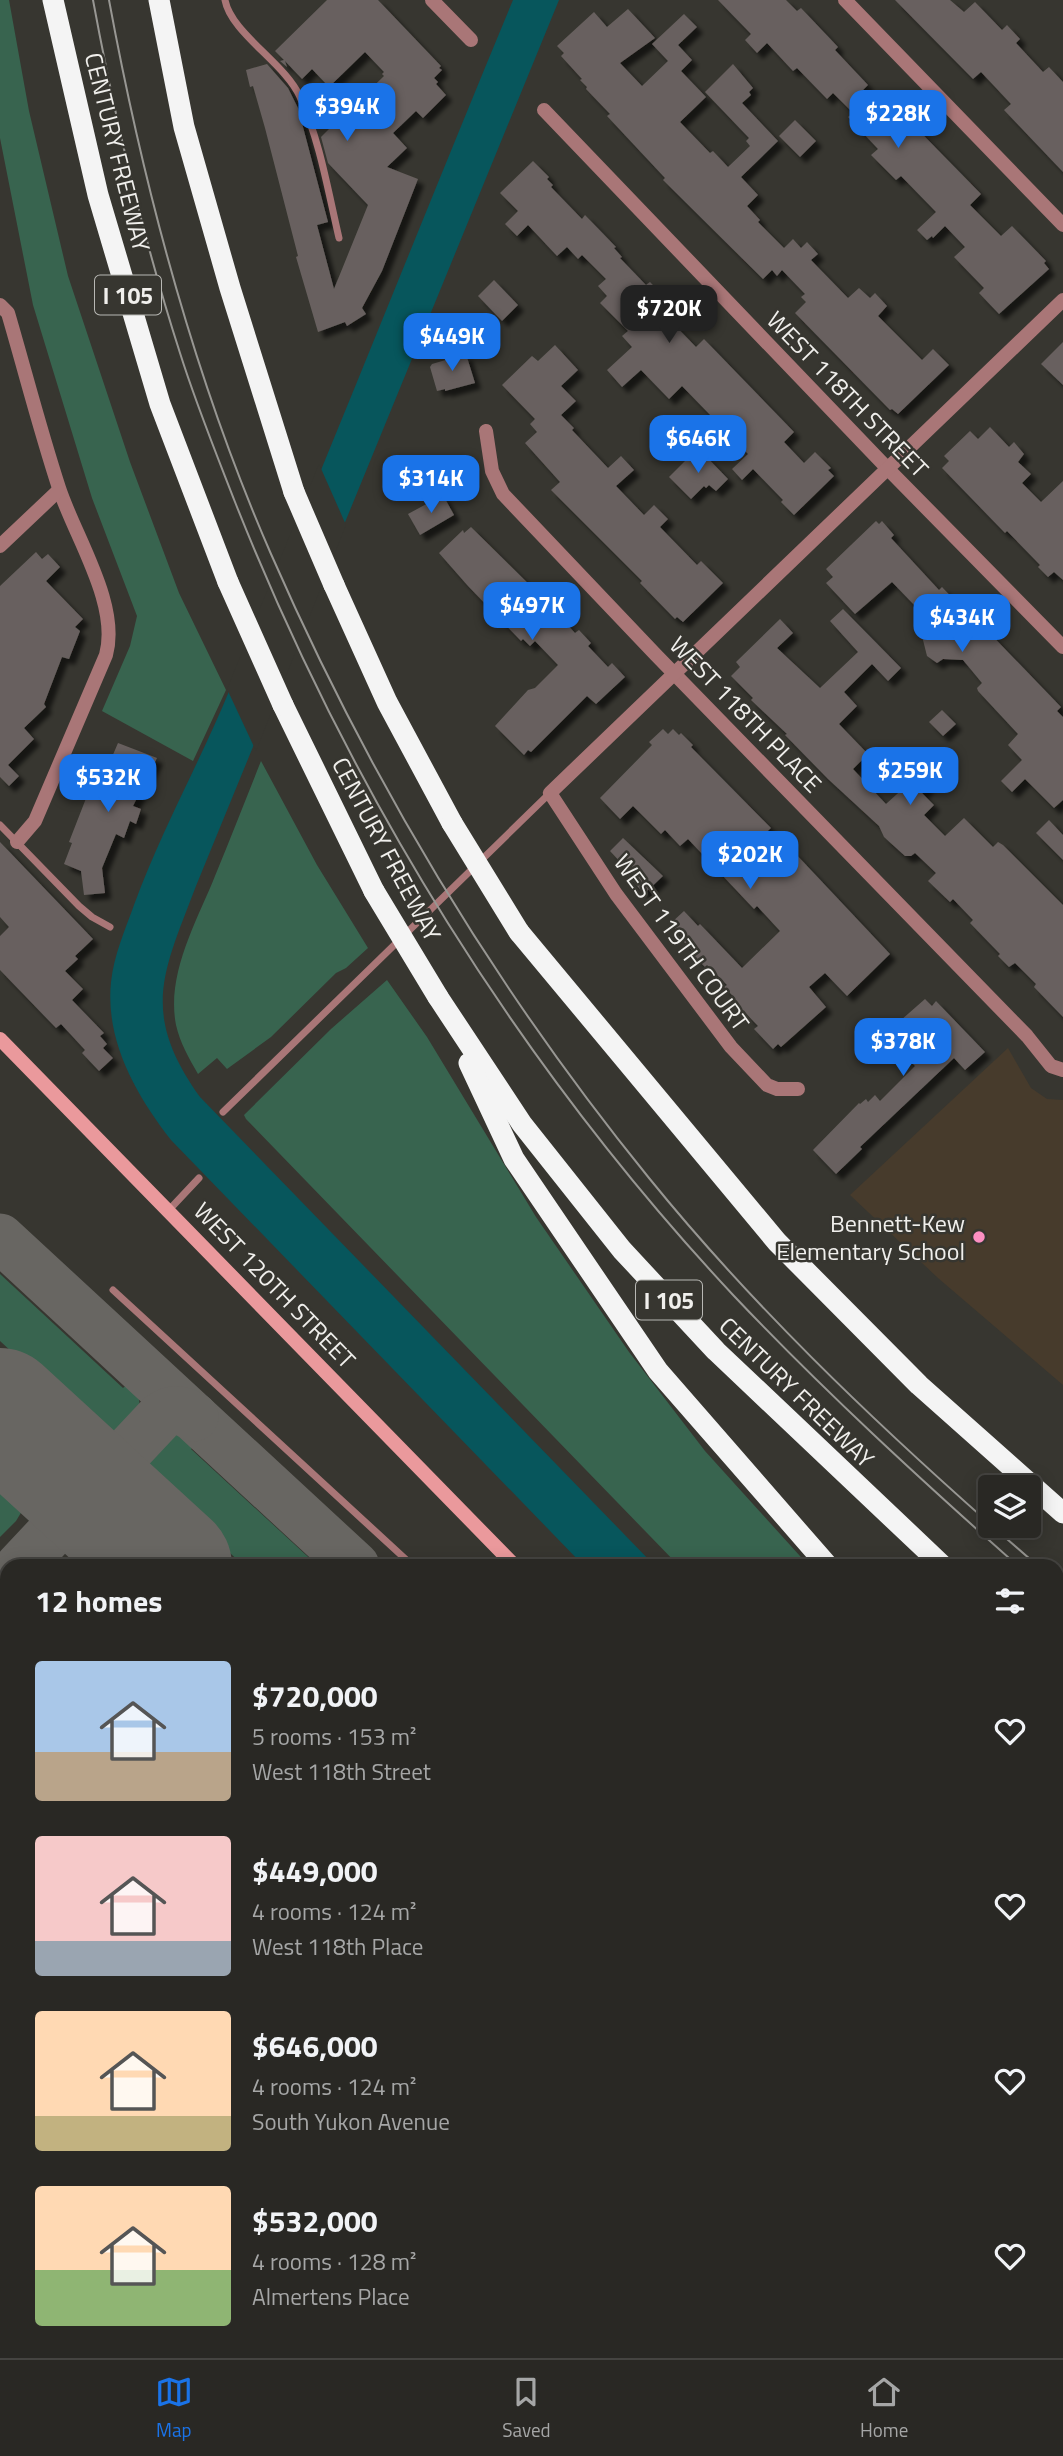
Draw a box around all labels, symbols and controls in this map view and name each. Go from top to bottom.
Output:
street label: CENTURY FREEWAY [76,49,160,255]
pin: $394K [298,83,396,143]
text: $394K [314,88,380,123]
pin: $228K [849,90,947,150]
text: $228K [865,95,931,130]
road number: I 105 [95,276,161,314]
pin: $720K [620,286,718,345]
text: $720K [636,290,702,325]
street label: WEST 118TH STREET [759,303,937,486]
pin: $449K [403,314,501,373]
text: $449K [419,318,485,353]
pin: $646K [649,416,747,475]
text: $646K [665,420,731,455]
pin: $314K [382,456,480,515]
text: $314K [398,460,464,495]
pin: $497K [483,582,581,642]
text: $497K [499,587,565,622]
pin: $434K [913,594,1011,654]
text: $434K [929,599,995,634]
street label: WEST 118TH PLACE [662,627,830,801]
pin: $259K [861,748,959,807]
street label: CENTURY FREEWAY [323,751,451,948]
text: $259K [877,752,943,787]
pin: $532K [59,754,157,814]
text: $532K [75,759,141,794]
pin: $202K [701,832,799,891]
text: $202K [717,836,783,871]
street label: WEST 119TH COURT [605,846,759,1038]
pin: $378K [854,1018,952,1078]
text: $378K [870,1023,936,1058]
street label: WEST 120TH STREET [186,1194,364,1377]
place label: Bennett-Kew Elementary School [776,1205,965,1269]
marker: Bennett-Kew Elementary School [971,1229,987,1245]
road number: I 105 [636,1280,702,1320]
street label: CENTURY FREEWAY [711,1308,883,1476]
map controls [978,1475,1041,1538]
button: layers [978,1475,1041,1538]
text: 12 homes [35,1578,162,1624]
icon: filters [991,1582,1029,1620]
text: $720,000 [252,1673,378,1719]
icon: home [91,1689,175,1773]
icon: heart [991,1712,1029,1750]
text: 5 rooms · 153 m² [252,1719,416,1754]
text: West 118th Street [252,1754,431,1789]
text: $449,000 [252,1848,378,1894]
icon: home [91,1864,175,1948]
icon: heart [991,1887,1029,1925]
text: 4 rooms · 124 m² [252,1894,416,1929]
text: West 118th Place [252,1929,423,1964]
text: $646,000 [252,2023,378,2069]
icon: home [91,2039,175,2123]
icon: heart [991,2062,1029,2100]
text: 4 rooms · 124 m² [252,2069,416,2104]
text: South Yukon Avenue [252,2104,450,2139]
text: $532,000 [252,2198,378,2244]
icon: home [91,2214,175,2298]
icon: heart [991,2237,1029,2275]
text: 4 rooms · 128 m² [252,2244,416,2279]
text: Almertens Place [252,2279,410,2314]
tab: Map [155,2373,193,2444]
tab: Saved [502,2373,551,2444]
tab: Home [860,2373,908,2444]

